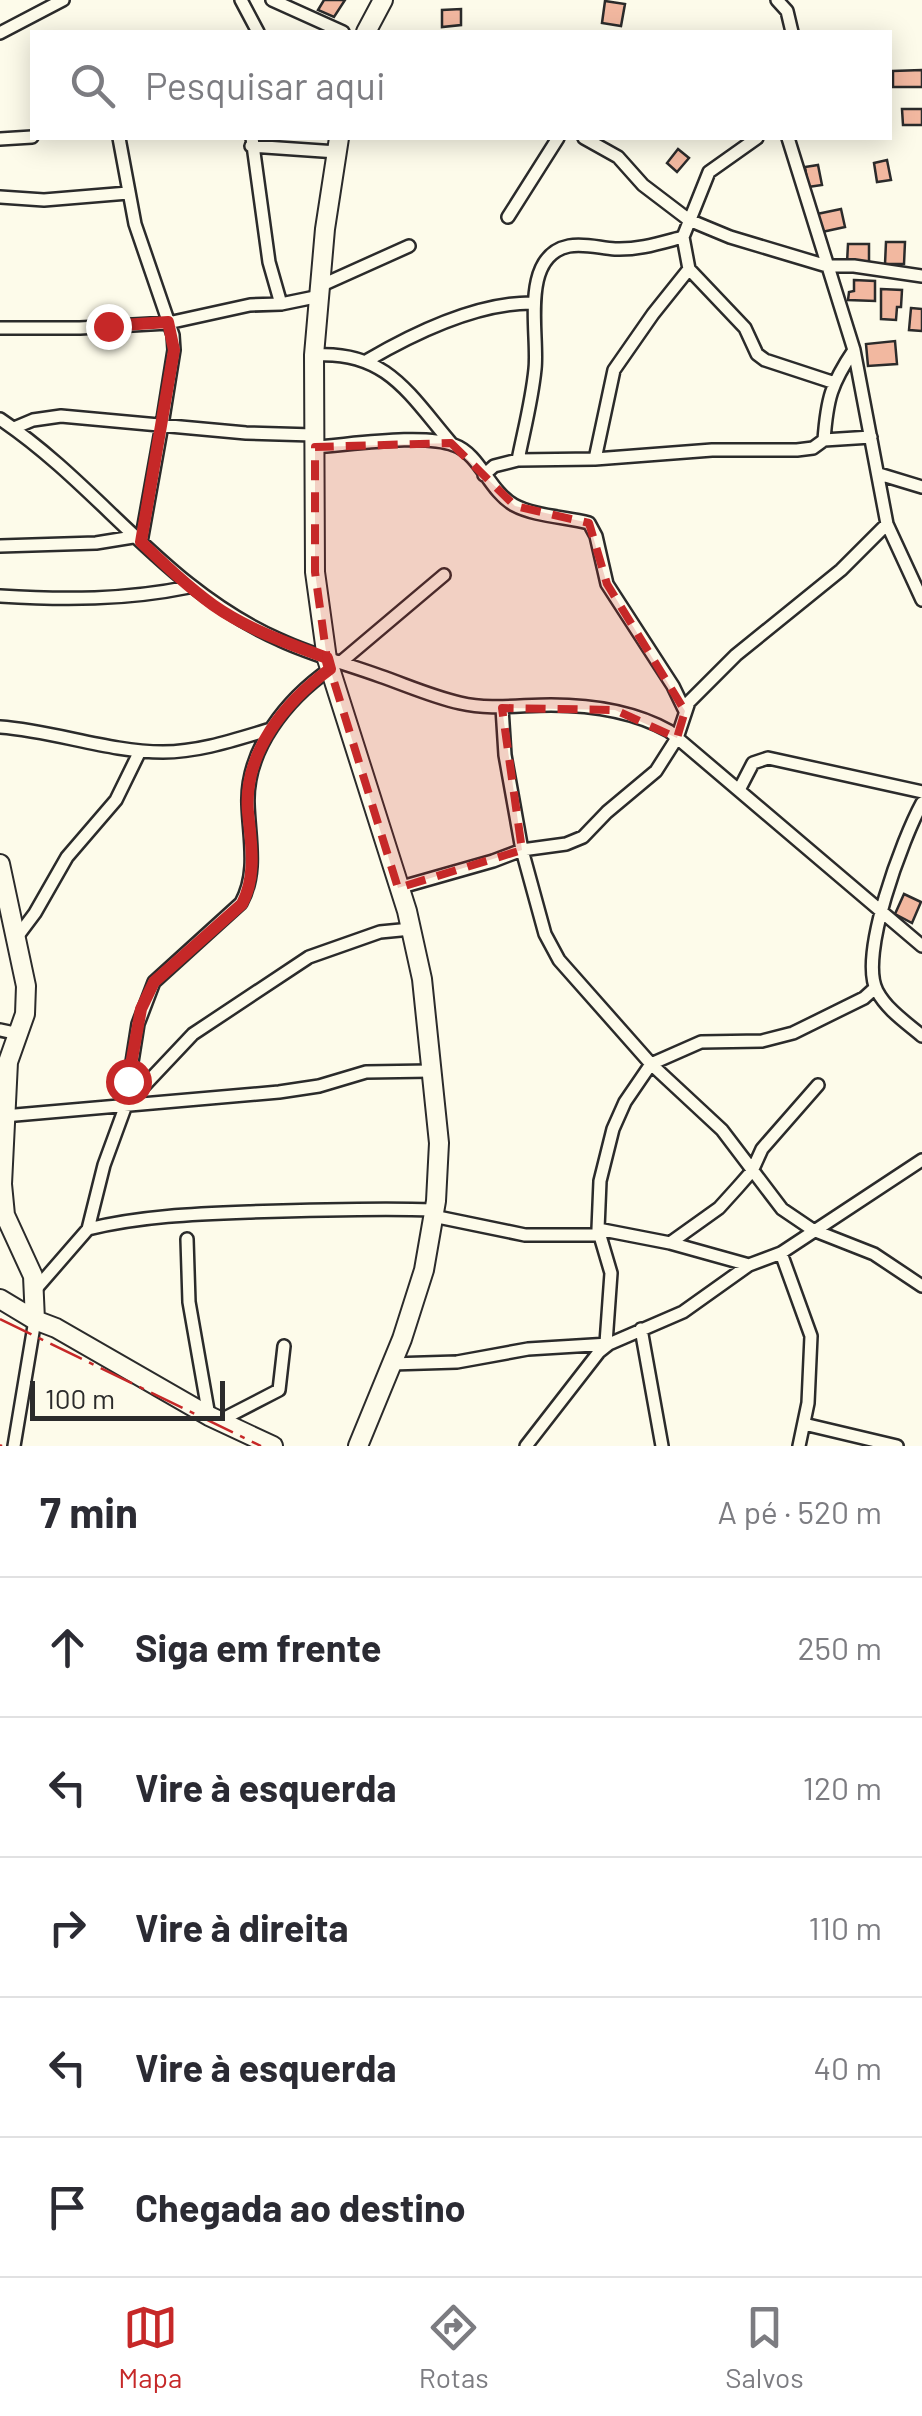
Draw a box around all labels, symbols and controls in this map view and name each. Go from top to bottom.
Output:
search box [30,30,892,140]
icon: search [65,58,120,113]
text: Pesquisar aqui [145,62,386,108]
route end [86,304,132,350]
route start [106,1059,152,1105]
scale bar [30,1376,225,1420]
text: 100 m [45,1381,115,1415]
text: 7 min [40,1486,138,1536]
text: A pé · 520 m [718,1492,882,1530]
icon: ahead [40,1620,95,1675]
text: Siga em frente [135,1624,381,1670]
text: 250 m [797,1628,882,1666]
icon: left [40,1760,95,1815]
text: Vire à esquerda [135,1764,397,1810]
text: 120 m [803,1768,882,1806]
icon: right [40,1900,95,1955]
text: Vire à direita [135,1904,349,1950]
text: 110 m [809,1908,882,1946]
icon: left [40,2040,95,2095]
text: Vire à esquerda [135,2044,397,2090]
text: 40 m [813,2048,882,2086]
icon: arrive [40,2180,95,2235]
text: Chegada ao destino [135,2184,466,2230]
tab: Mapa [118,2300,182,2394]
tab: Rotas [419,2300,489,2394]
tab: Salvos [725,2300,804,2394]

